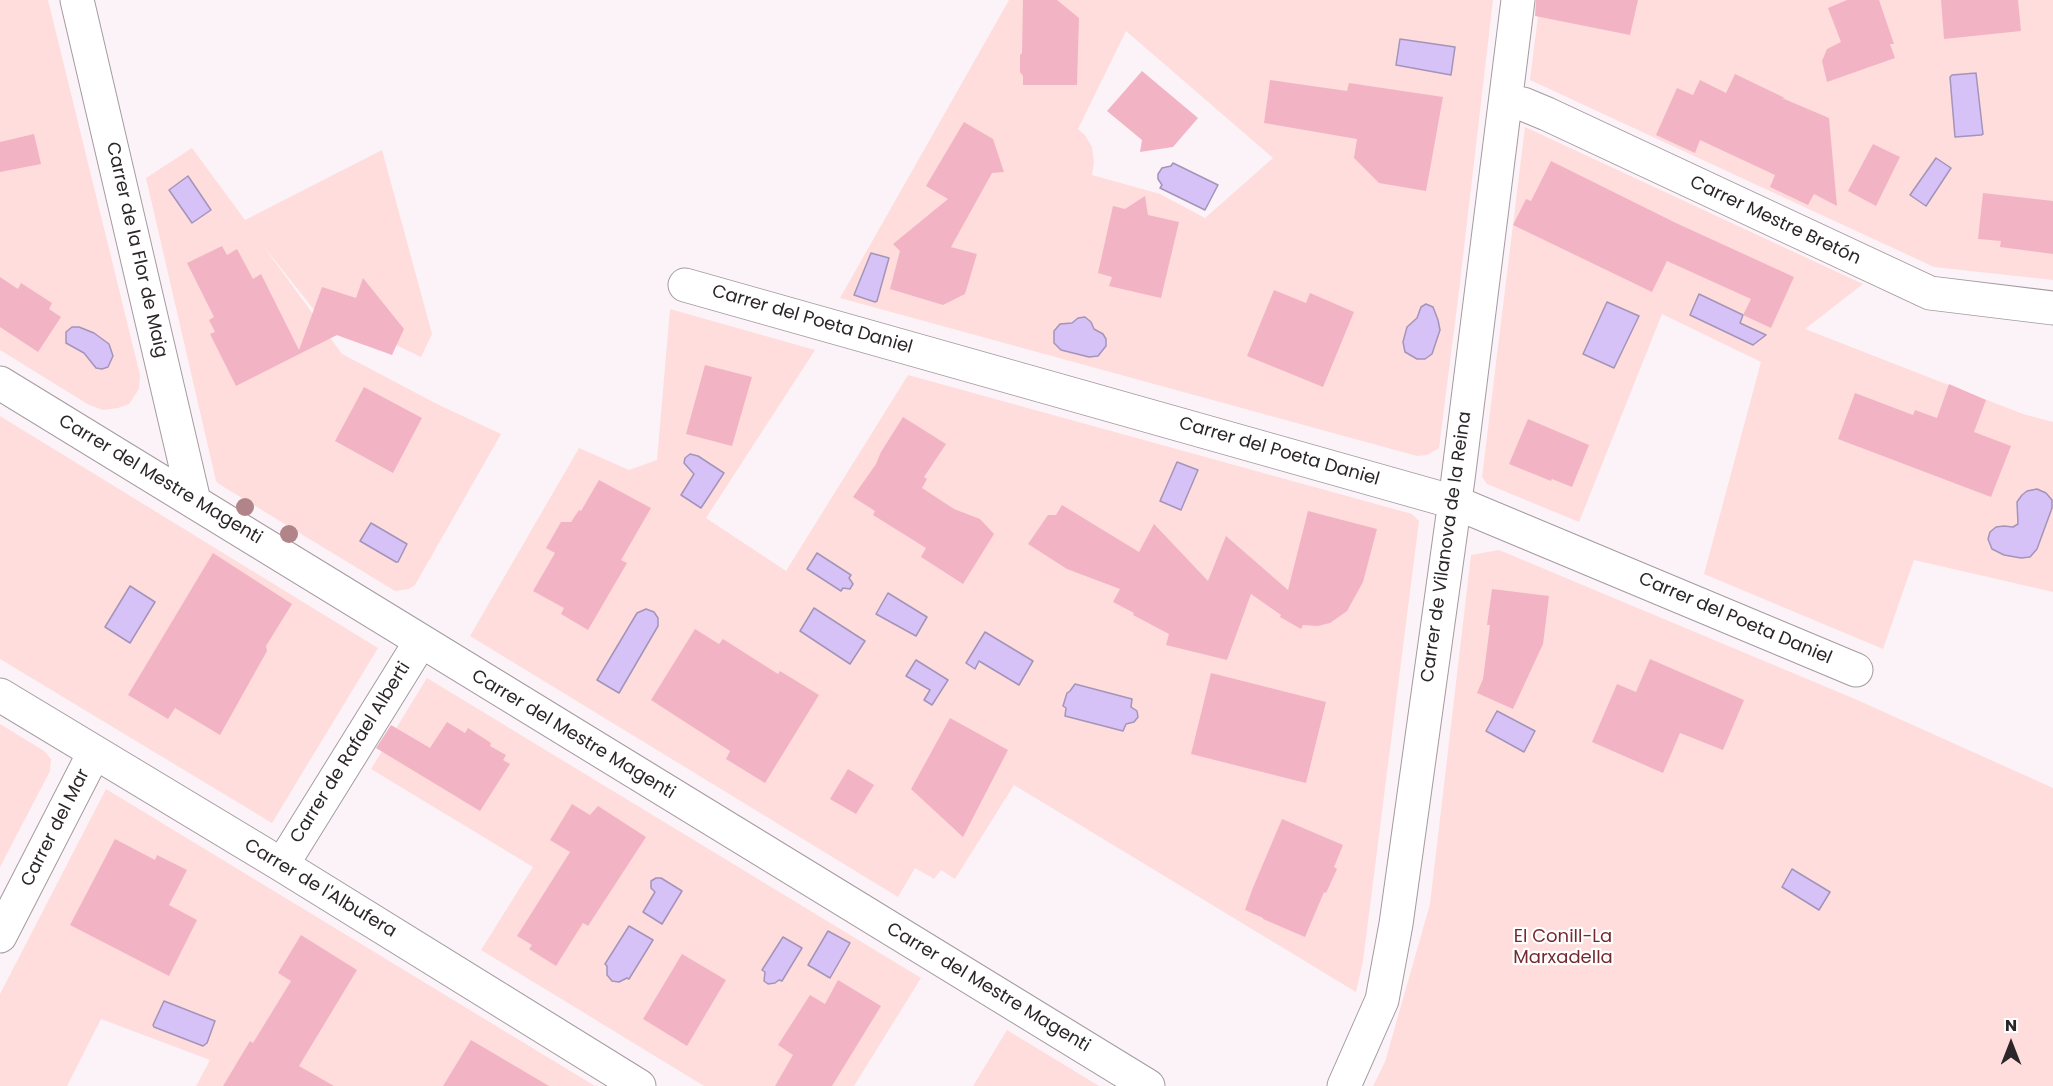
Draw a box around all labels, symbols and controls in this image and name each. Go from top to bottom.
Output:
street label: Carrer de la Flor de Maig [101,140,171,360]
street label: Carrer Mestre Bretón [1686,172,1864,270]
street label: Carrer del Poeta Daniel [709,281,915,359]
street label: Carrer de Vilanova de la Reina [1417,410,1477,684]
street label: Carrer del Mestre Magenti [54,411,266,549]
street label: Carrer del Poeta Daniel [1176,413,1382,491]
street label: Carrer del Poeta Daniel [1635,568,1835,670]
street label: Carrer de Rafael Alberti [286,658,416,848]
street label: Carrer del Mestre Magenti [467,666,679,804]
street label: Carrer del Mar [17,766,95,890]
street label: Carrer de l'Albufera [240,835,400,943]
street label: Carrer del Mestre Magenti [882,919,1094,1057]
park label: El Conill-La Marxadella [1513,926,1613,968]
north arrow [1981,1014,2041,1074]
text: N [2005,1014,2017,1037]

